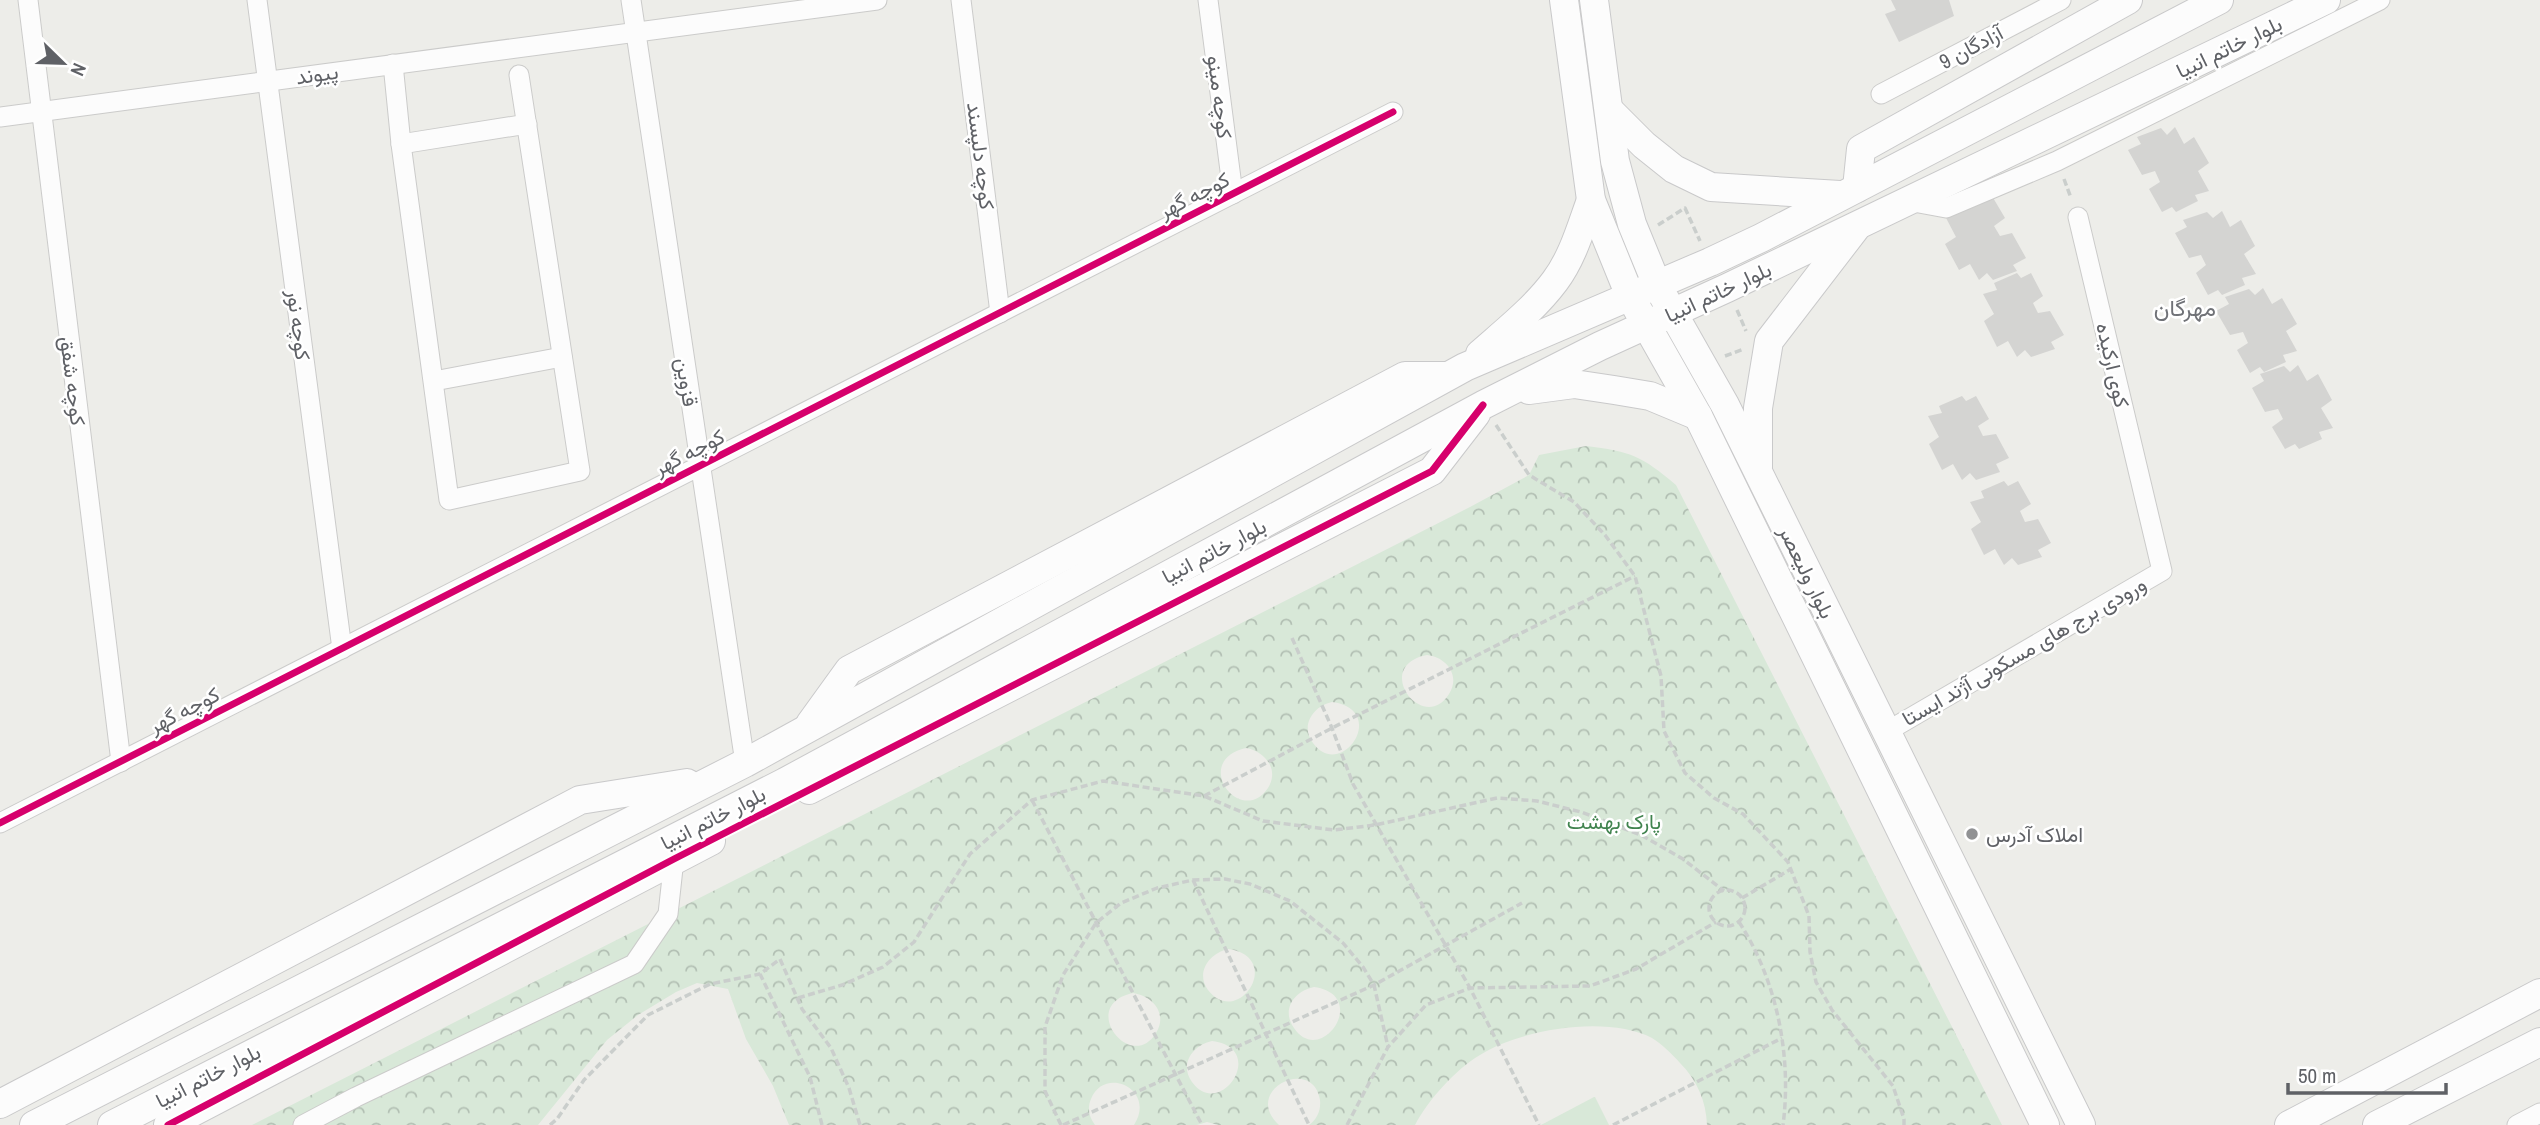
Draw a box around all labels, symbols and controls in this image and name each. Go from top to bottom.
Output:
street label: بلوار خاتم انبیا [2171,9,2287,85]
street label: آزادگان 9 [1934,17,2010,76]
north arrow [28,28,98,98]
street label: کوچه مینو [1201,54,1239,140]
street label: پیوند [294,57,340,91]
text: N [64,59,93,80]
street label: کوچه دلپسند [960,101,1002,211]
street label: کوچه گهر [1153,165,1235,226]
street label: بلوار خاتم انبیا [1660,255,1776,329]
street label: کوچه نور [280,287,318,362]
district label: مهرگان [2154,292,2216,323]
street label: کوی ارکیده [2089,320,2137,410]
street label: کوچه شفق [53,335,93,427]
street label: قزوین [669,355,705,409]
street label: کوچه گهر [648,422,730,483]
street label: بلوار خاتم انبیا [1157,511,1271,591]
street label: بلوار ولیعصر [1772,520,1842,623]
street label: ورودی برج های مسکونی آژند ایستا [1897,569,2151,733]
street label: کوچه گهر [143,680,225,741]
street label: بلوار خاتم انبیا [655,779,771,857]
park label: پارک بهشت [1567,807,1661,836]
place label: املاک آدرس [1986,820,2083,849]
marker: املاک آدرس [1964,826,1980,842]
street label: بلوار خاتم انبیا [150,1037,266,1115]
scale bar [2288,1052,2446,1096]
text: 50 m [2298,1061,2336,1090]

